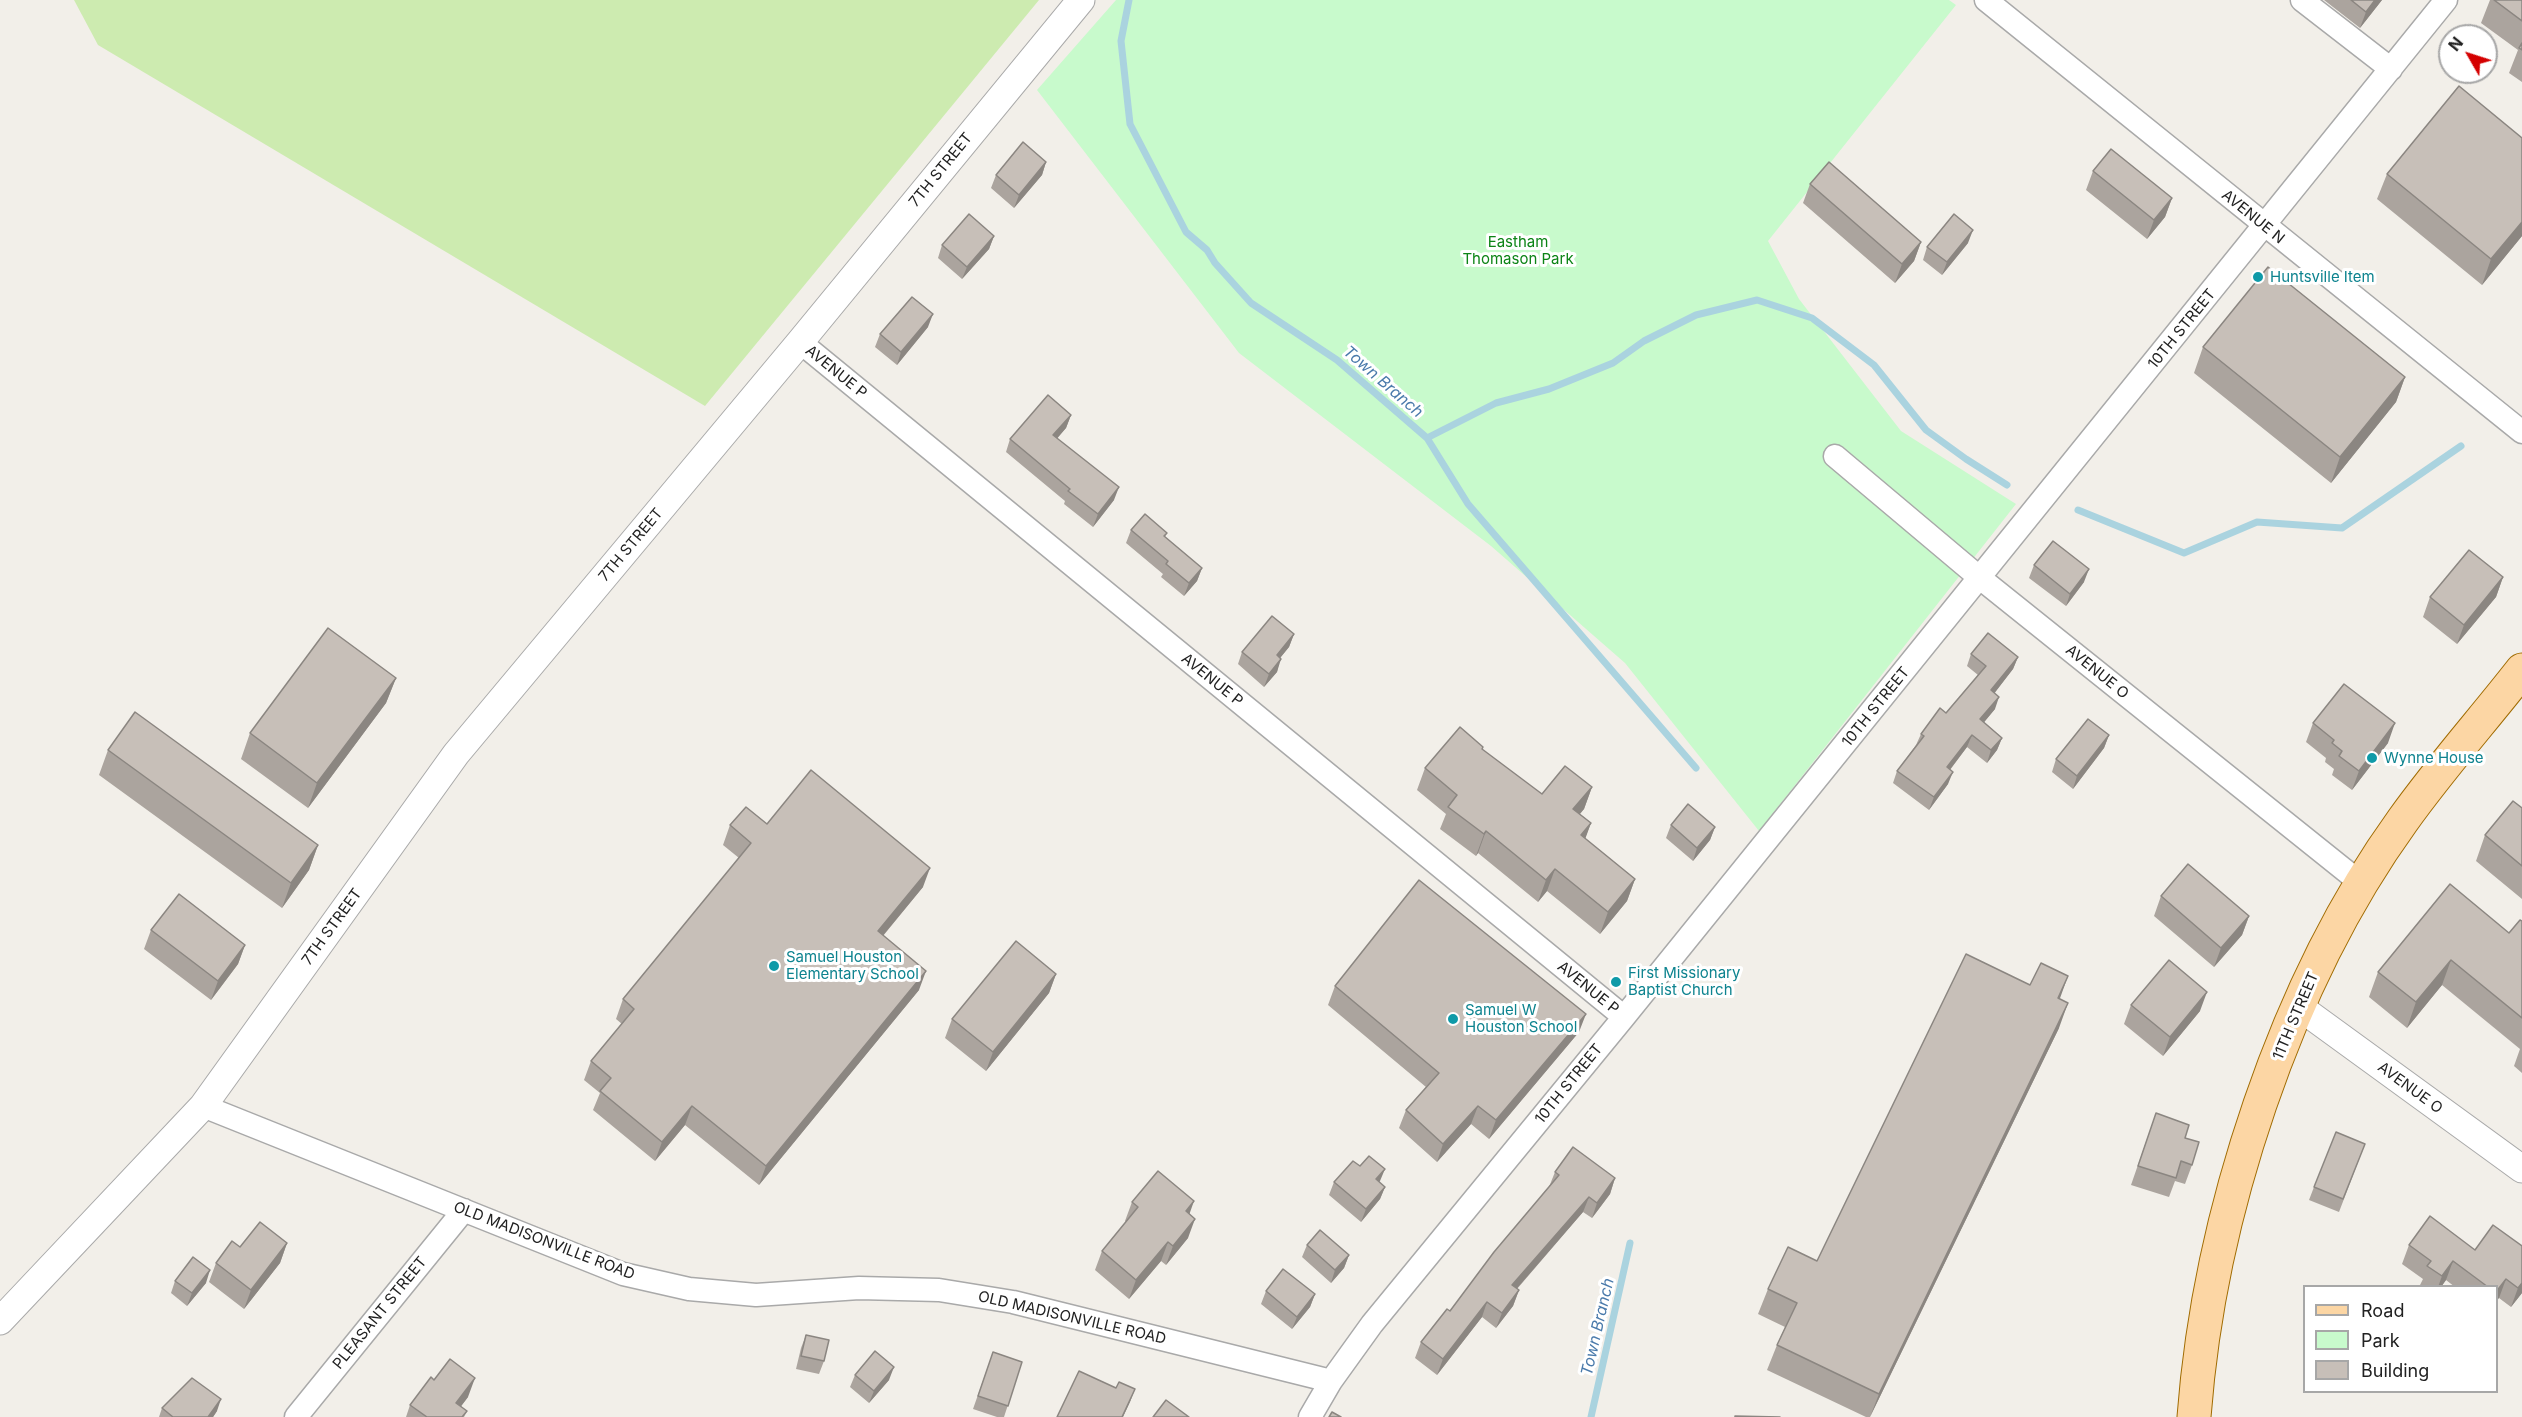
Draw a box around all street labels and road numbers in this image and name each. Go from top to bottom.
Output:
street label: 7TH STREET [906,129,976,211]
street label: AVENUE N [2218,186,2288,248]
street label: 10TH STREET [2144,286,2220,372]
street label: AVENUE P [802,342,870,402]
street label: 7TH STREET [595,505,667,585]
street label: AVENUE O [2062,641,2132,703]
street label: AVENUE P [1178,650,1246,710]
street label: 10TH STREET [1838,664,1914,750]
street label: 7TH STREET [298,885,366,969]
street label: AVENUE P [1554,958,1622,1018]
street label: 11TH STREET [2269,969,2323,1063]
street label: 10TH STREET [1531,1041,1607,1127]
street label: AVENUE O [2374,1058,2446,1118]
street label: OLD MADISONVILLE ROAD [451,1198,637,1284]
street label: PLEASANT STREET [329,1253,431,1373]
street label: OLD MADISONVILLE ROAD [976,1288,1168,1348]

